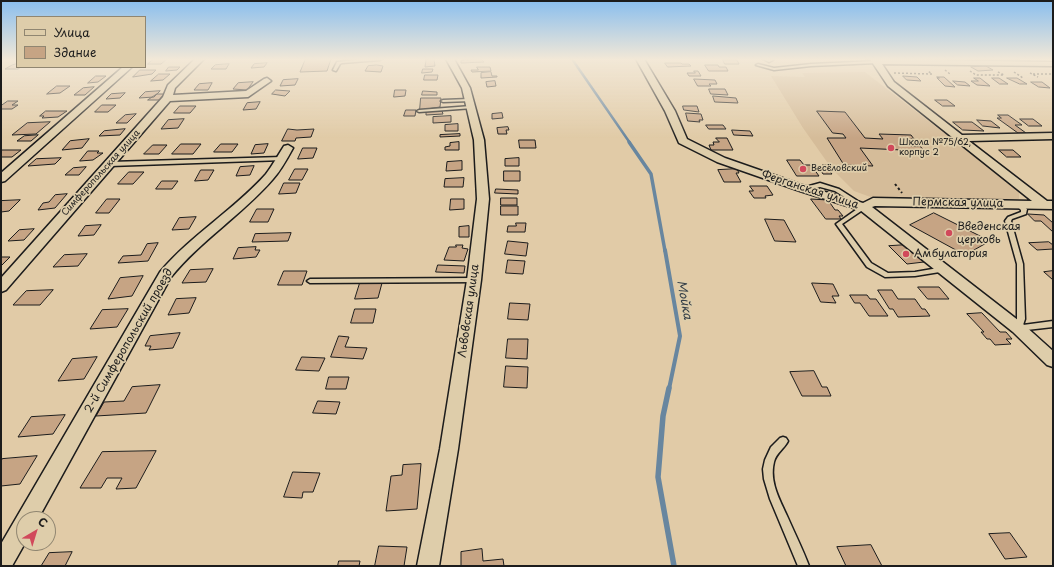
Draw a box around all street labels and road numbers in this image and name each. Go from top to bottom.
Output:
street label: Симферопольская улица [60,128,142,218]
street label: Ферганская улица [760,168,860,212]
street label: Пермская улица [913,196,1003,210]
street label: Львовская улица [456,263,482,359]
street label: 2-й Симферопольский проезд [82,266,176,416]

